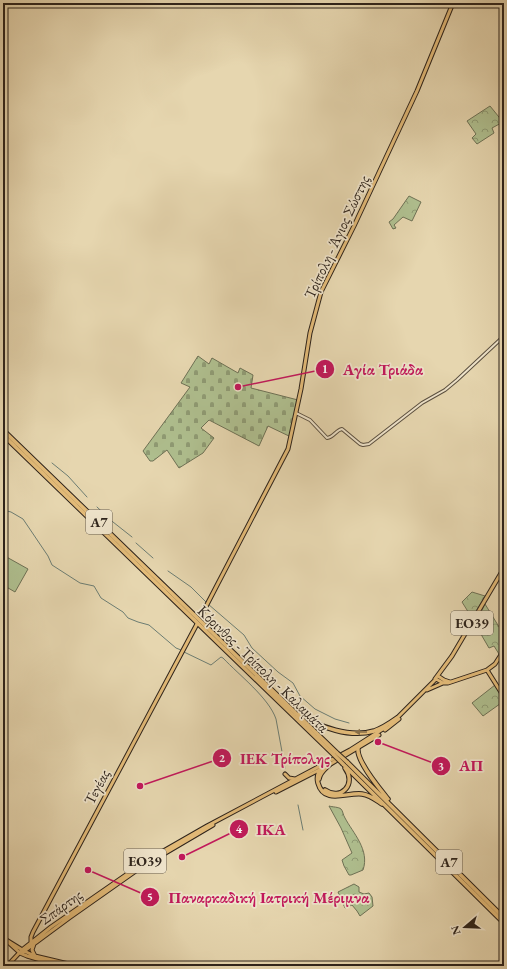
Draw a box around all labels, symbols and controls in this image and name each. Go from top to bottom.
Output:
street label: Τρίπολη - Άγιος Σώστης [300,172,373,302]
callout: Αγία Τριάδα [315,355,431,383]
text: Αγία Τριάδα [342,359,424,380]
text: 1 [322,361,328,377]
road number: Α7 [86,510,112,534]
street label: Κόρινθος - Τρίπολη - Καλαμάτα [194,601,333,736]
road number: ΕΟ39 [451,611,493,635]
one-way arrow [354,729,367,735]
callout: ΙΕΚ Τρίπολης [212,744,338,772]
text: ΙΕΚ Τρίπολης [240,748,330,769]
text: 2 [219,750,226,766]
callout: ΑΠ [431,752,491,780]
text: ΑΠ [458,755,483,776]
text: 3 [438,758,444,774]
street label: Τεγέας [79,766,114,808]
callout: ΙΚΑ [229,815,294,843]
text: ΙΚΑ [256,819,286,840]
text: 4 [236,821,243,837]
road number: ΕΟ39 [124,849,166,873]
road number: Α7 [436,850,462,874]
callout: Παναρκαδική Ιατρική Μέριμνα [140,883,377,911]
street label: Σπάρτης [36,885,86,928]
text: Παναρκαδική Ιατρική Μέριμνα [169,887,370,908]
text: 5 [147,889,153,905]
north arrow [445,907,485,947]
text: N [447,924,464,937]

